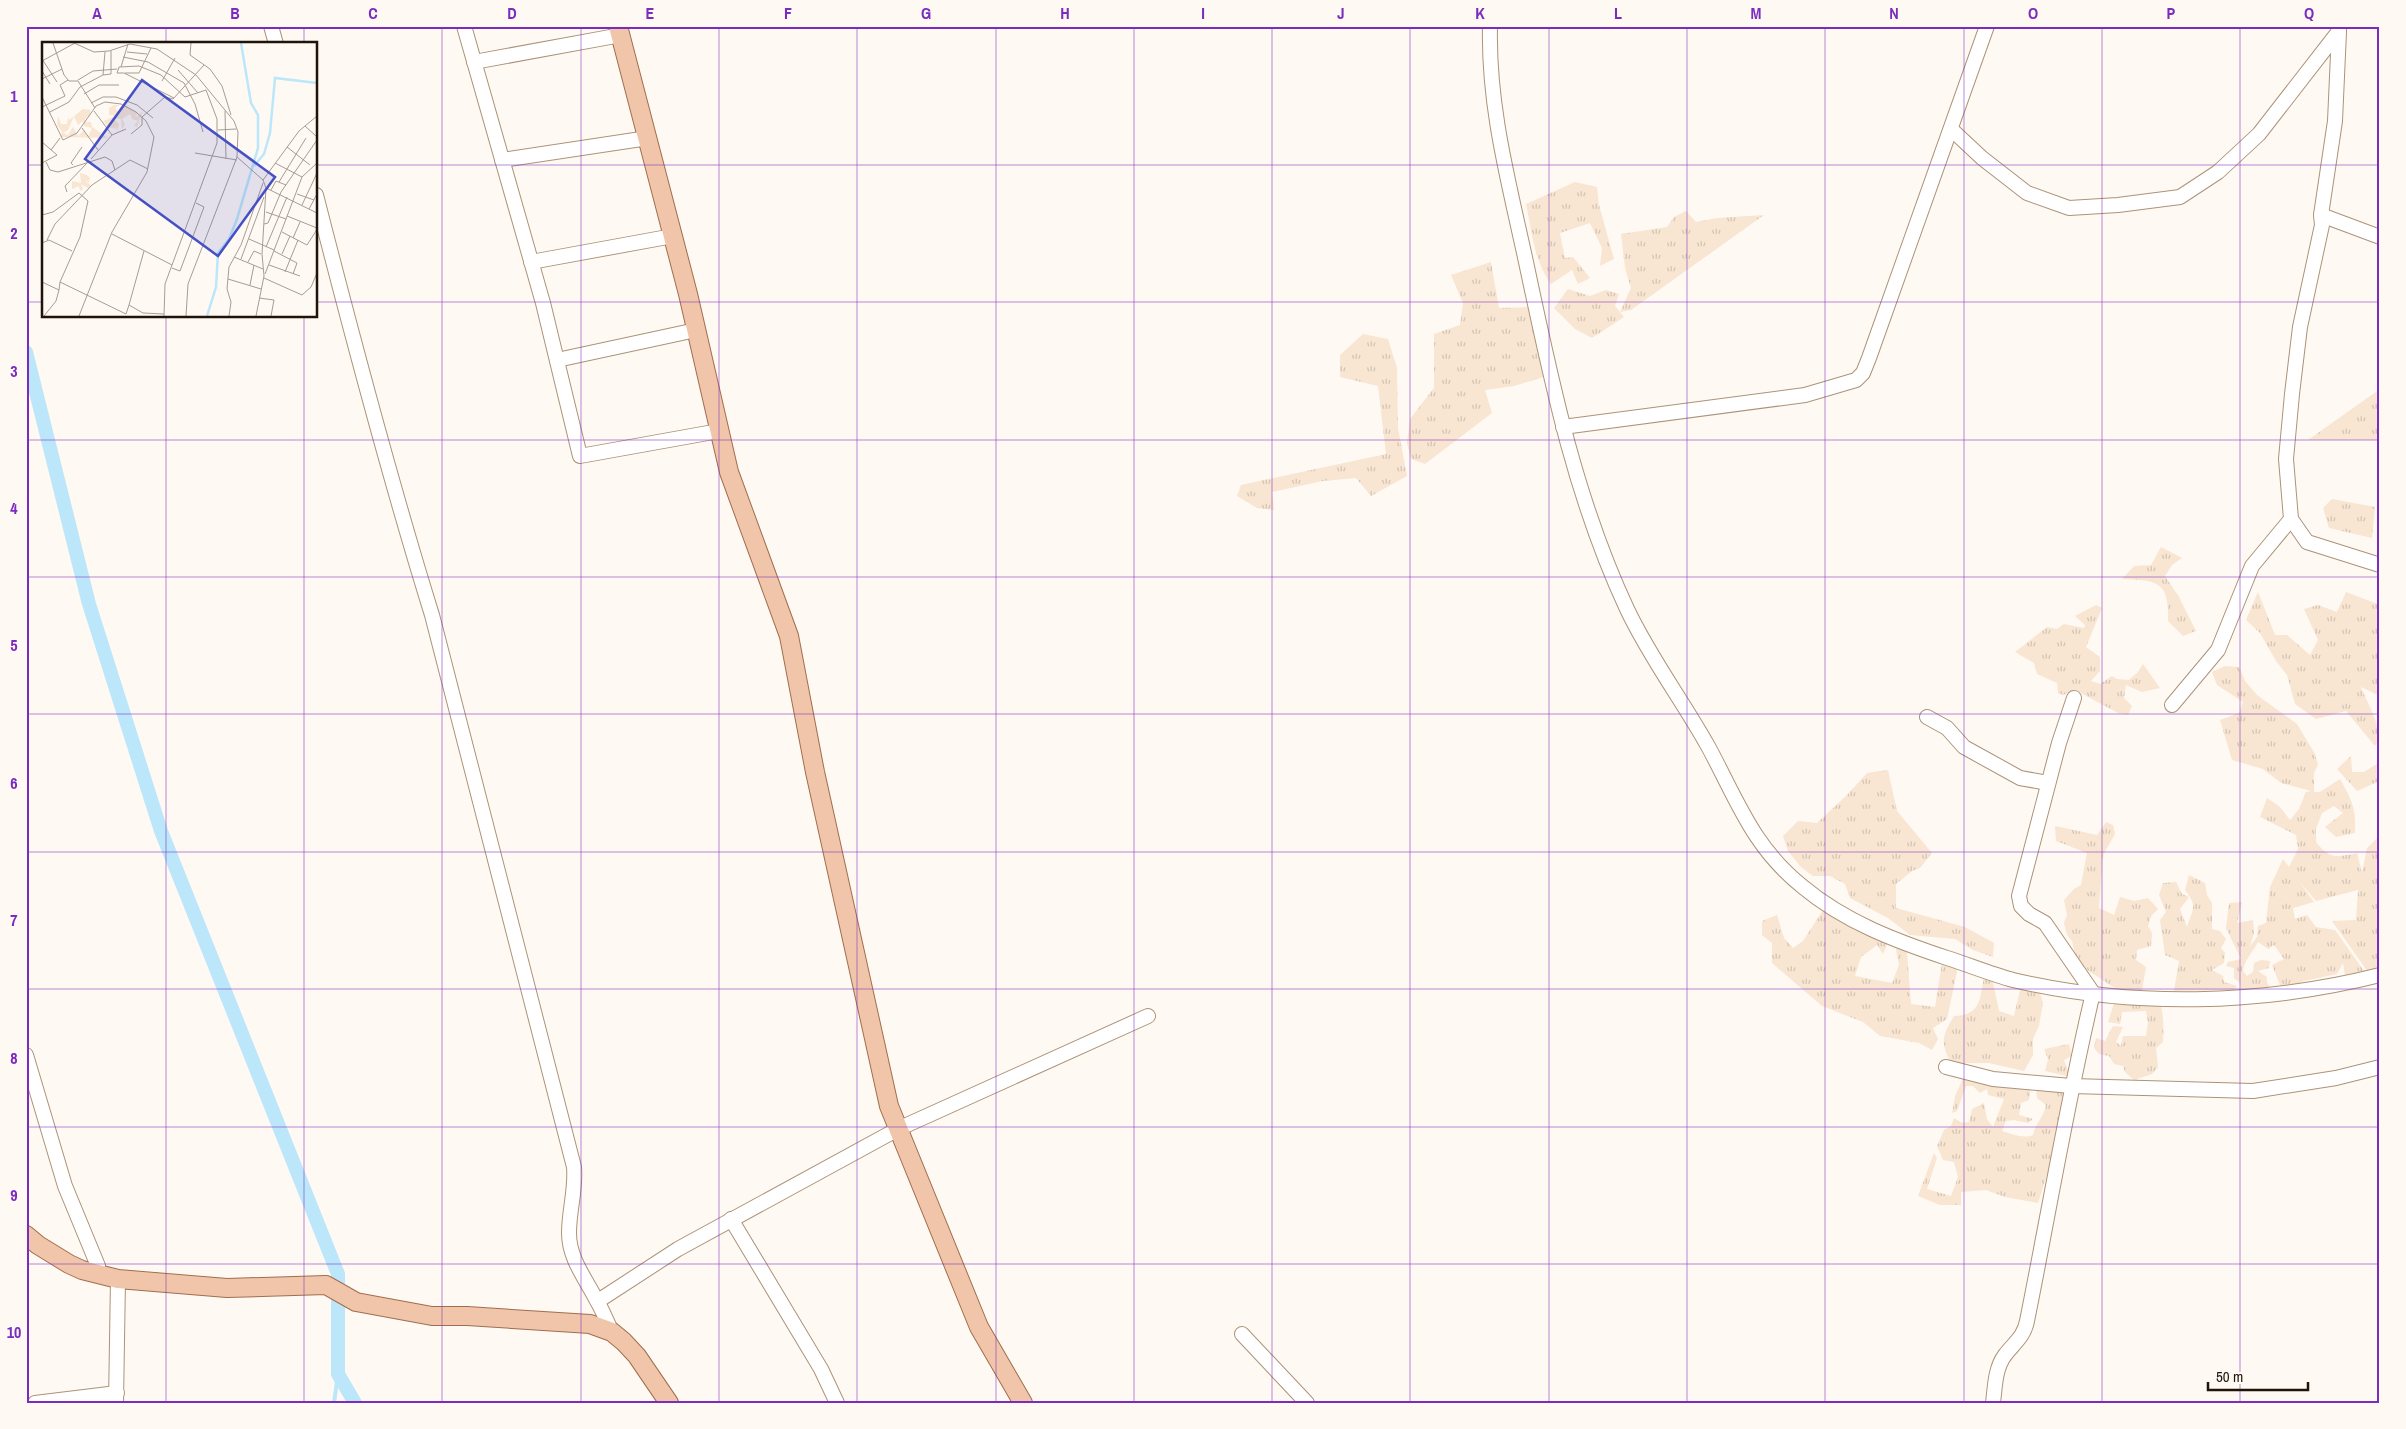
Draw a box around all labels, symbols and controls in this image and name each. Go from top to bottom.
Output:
text: A [92,2,102,24]
text: B [230,2,240,24]
text: C [368,2,378,24]
text: D [507,2,517,24]
text: E [646,2,655,24]
text: F [784,2,792,24]
text: G [921,2,931,24]
text: H [1060,2,1070,24]
text: I [1201,2,1205,24]
text: J [1337,2,1345,24]
text: K [1475,2,1485,24]
text: L [1614,2,1622,24]
text: M [1751,2,1762,24]
text: N [1889,2,1899,24]
text: O [2028,2,2038,24]
text: P [2167,2,2176,24]
text: Q [2304,2,2314,24]
inset map [42,42,318,318]
text: 1 [10,85,18,107]
text: 2 [10,222,18,244]
text: 3 [10,360,18,382]
text: 4 [10,497,18,519]
text: 5 [10,634,18,656]
text: 6 [10,772,18,794]
text: 7 [10,909,18,931]
text: 8 [10,1047,18,1069]
text: 9 [10,1184,18,1206]
text: 10 [7,1321,21,1343]
scale bar [2208,1359,2308,1391]
text: 50 m [2216,1366,2243,1387]

